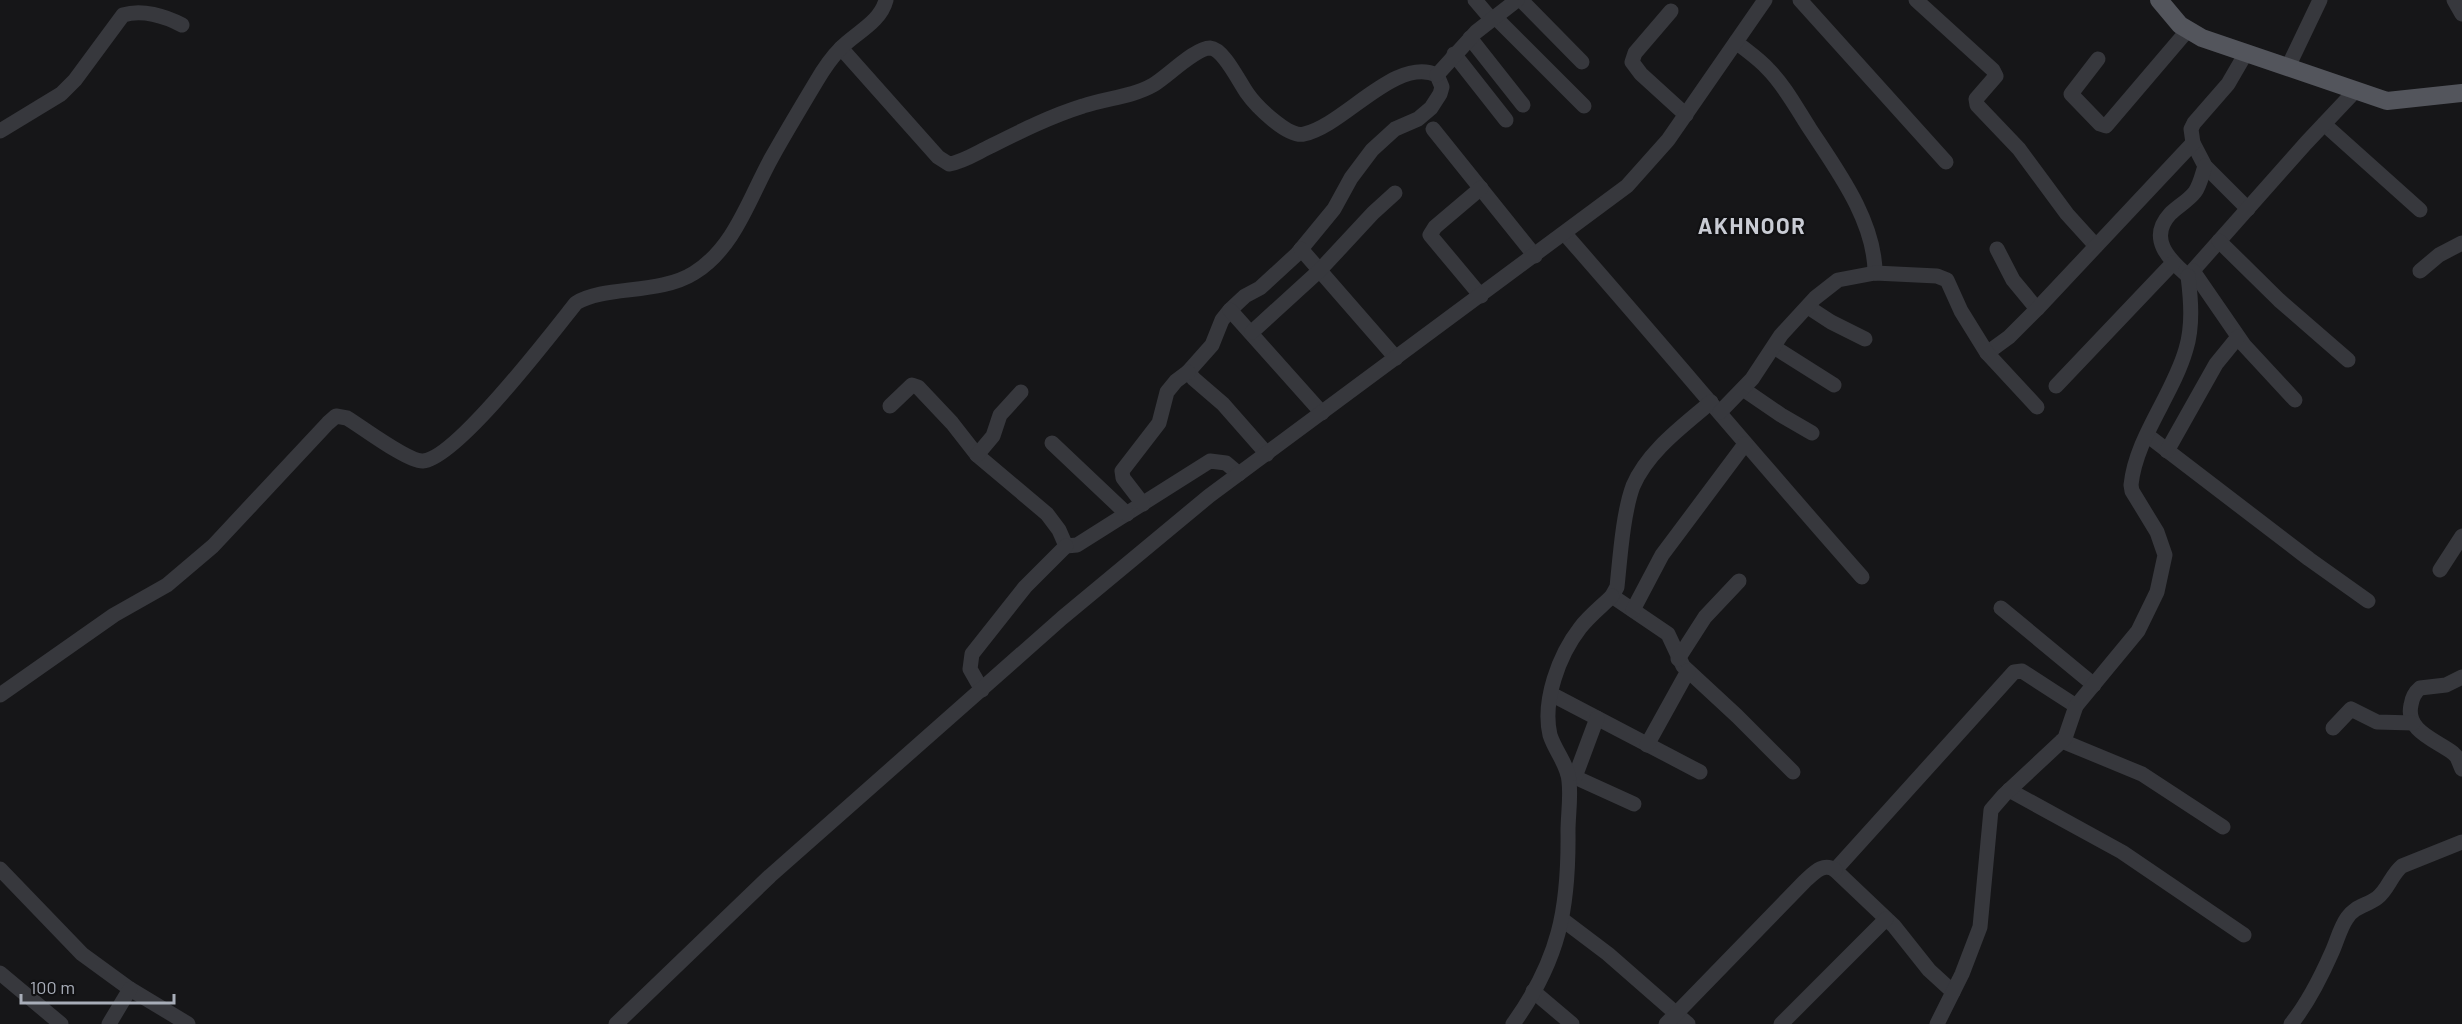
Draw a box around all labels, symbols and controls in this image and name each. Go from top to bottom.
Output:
district label: AKHNOOR [1698,212,1806,238]
scale bar [21,967,174,1005]
text: 100 m [30,976,75,998]

